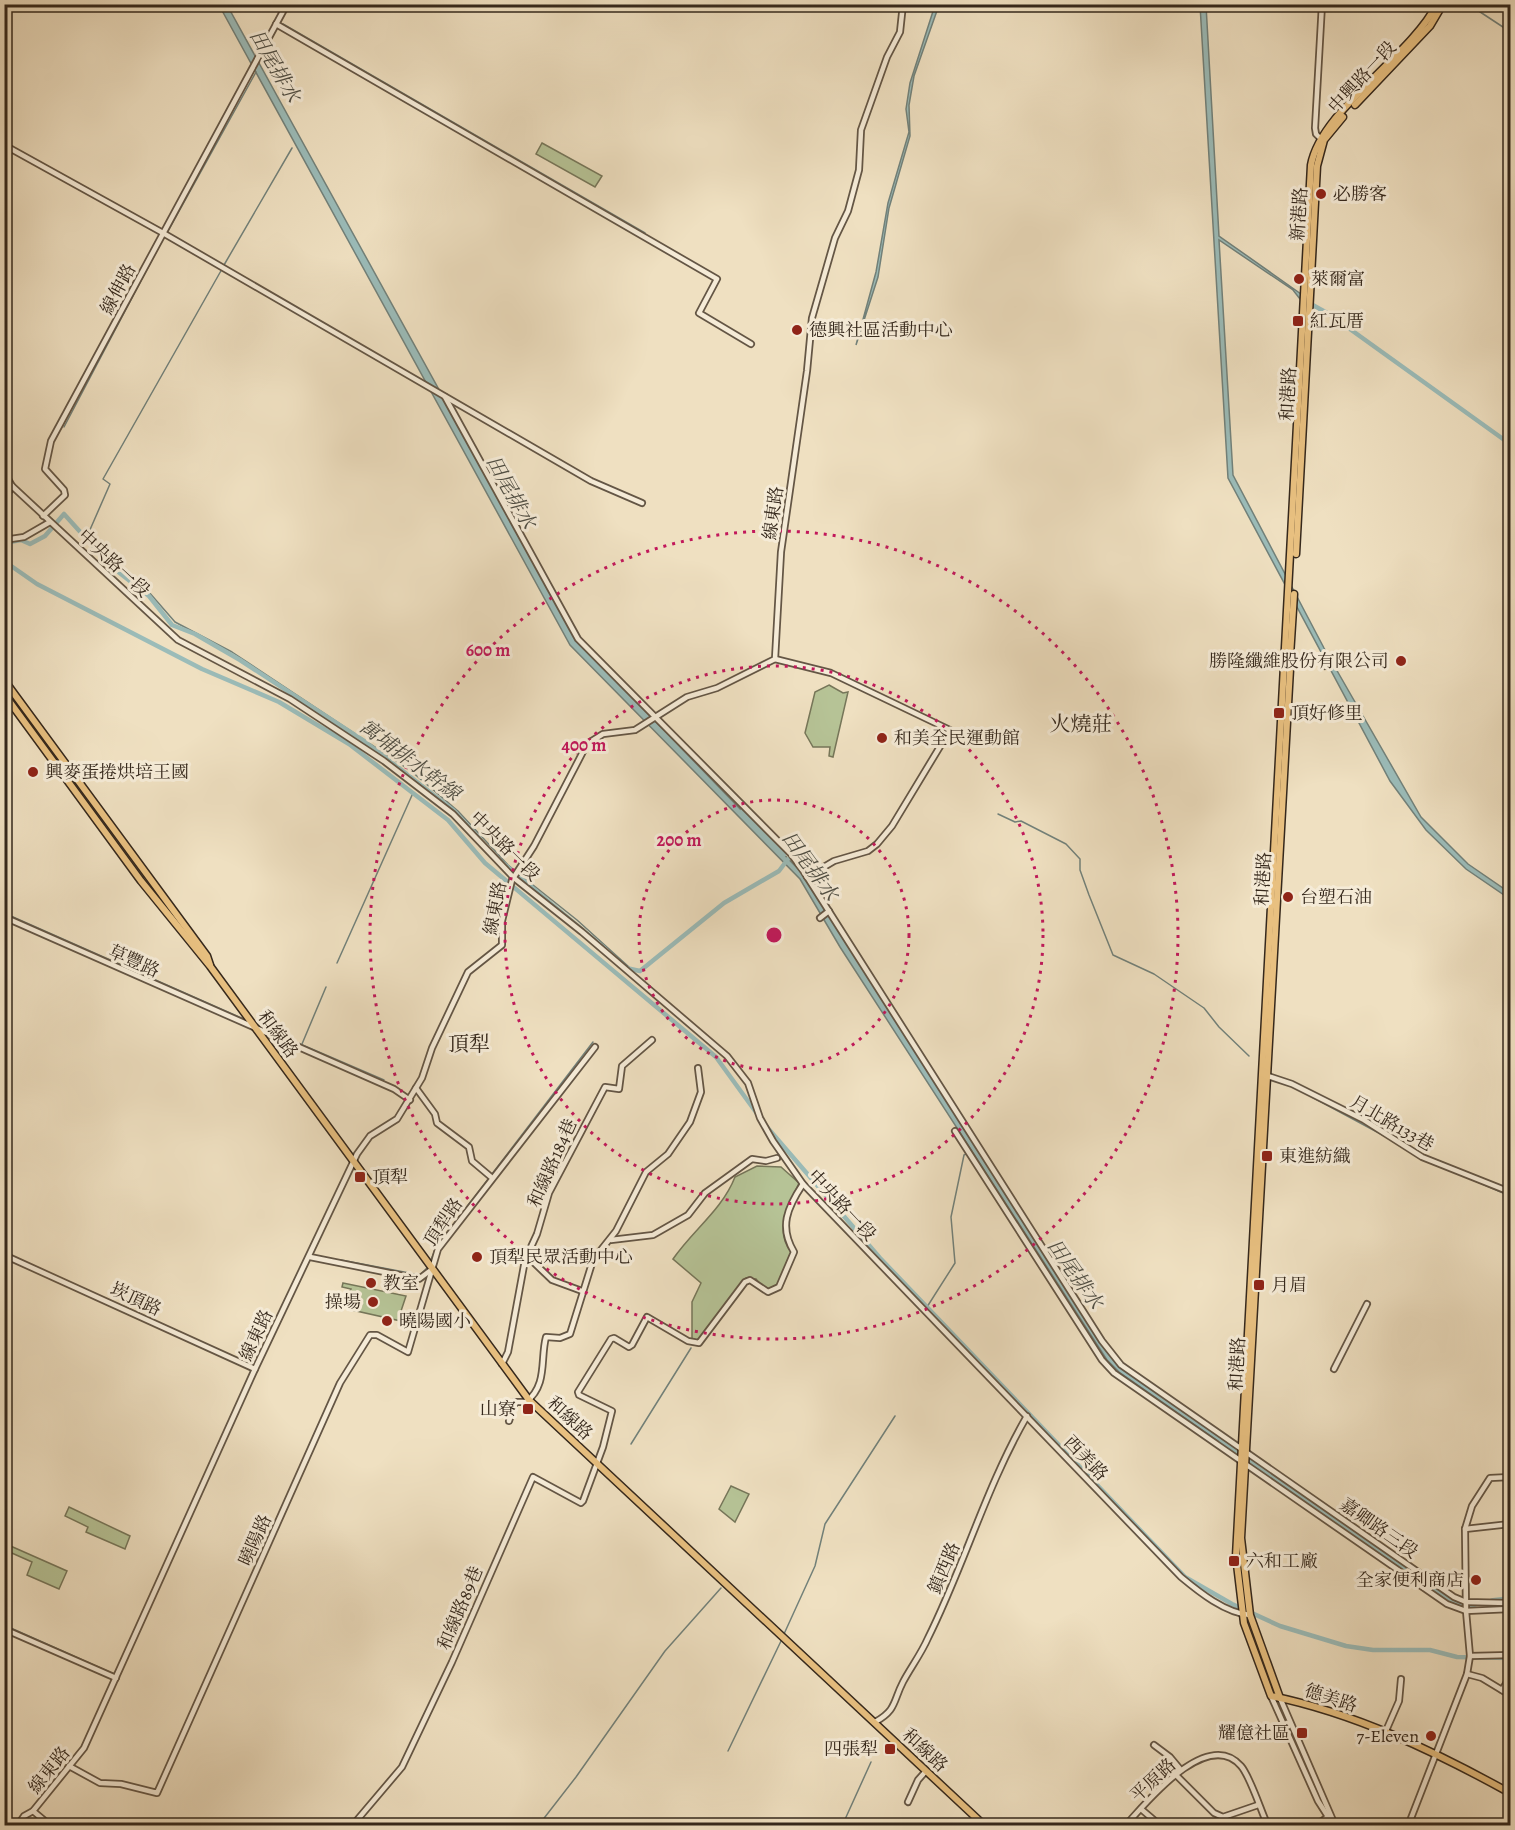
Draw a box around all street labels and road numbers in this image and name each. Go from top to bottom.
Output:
street label: 中興路一段 [1323,36,1401,118]
street label: 新港路 [1285,186,1313,242]
street label: 線伸路 [95,260,141,318]
street label: 和港路 [1275,366,1301,422]
street label: 線東路 [757,485,789,541]
street label: 中央路一段 [73,524,155,602]
street label: 中央路一段 [465,806,545,886]
street label: 和港路 [1250,851,1276,907]
street label: 線東路 [478,879,512,937]
street label: 草豐路 [104,939,164,983]
street label: 和線路 [252,1005,304,1063]
street label: 月北路133巷 [1346,1089,1438,1157]
street label: 和線路184巷 [522,1115,582,1211]
street label: 中央路一段 [803,1164,881,1246]
street label: 頂犁路 [418,1193,468,1251]
street label: 崁頂路 [106,1277,166,1321]
street label: 線東路 [234,1305,278,1365]
street label: 和港路 [1224,1336,1250,1392]
street label: 和線路 [542,1391,598,1445]
street label: 西美路 [1059,1430,1113,1486]
street label: 嘉卿路三段 [1335,1492,1423,1564]
street label: 曉陽路 [233,1510,277,1570]
street label: 鎮西路 [922,1538,966,1598]
street label: 和線路89巷 [432,1562,488,1654]
street label: 德美路 [1302,1678,1360,1718]
street label: 和線路 [897,1723,953,1777]
street label: 線東路 [23,1741,75,1799]
street label: 平原路 [1125,1753,1181,1807]

